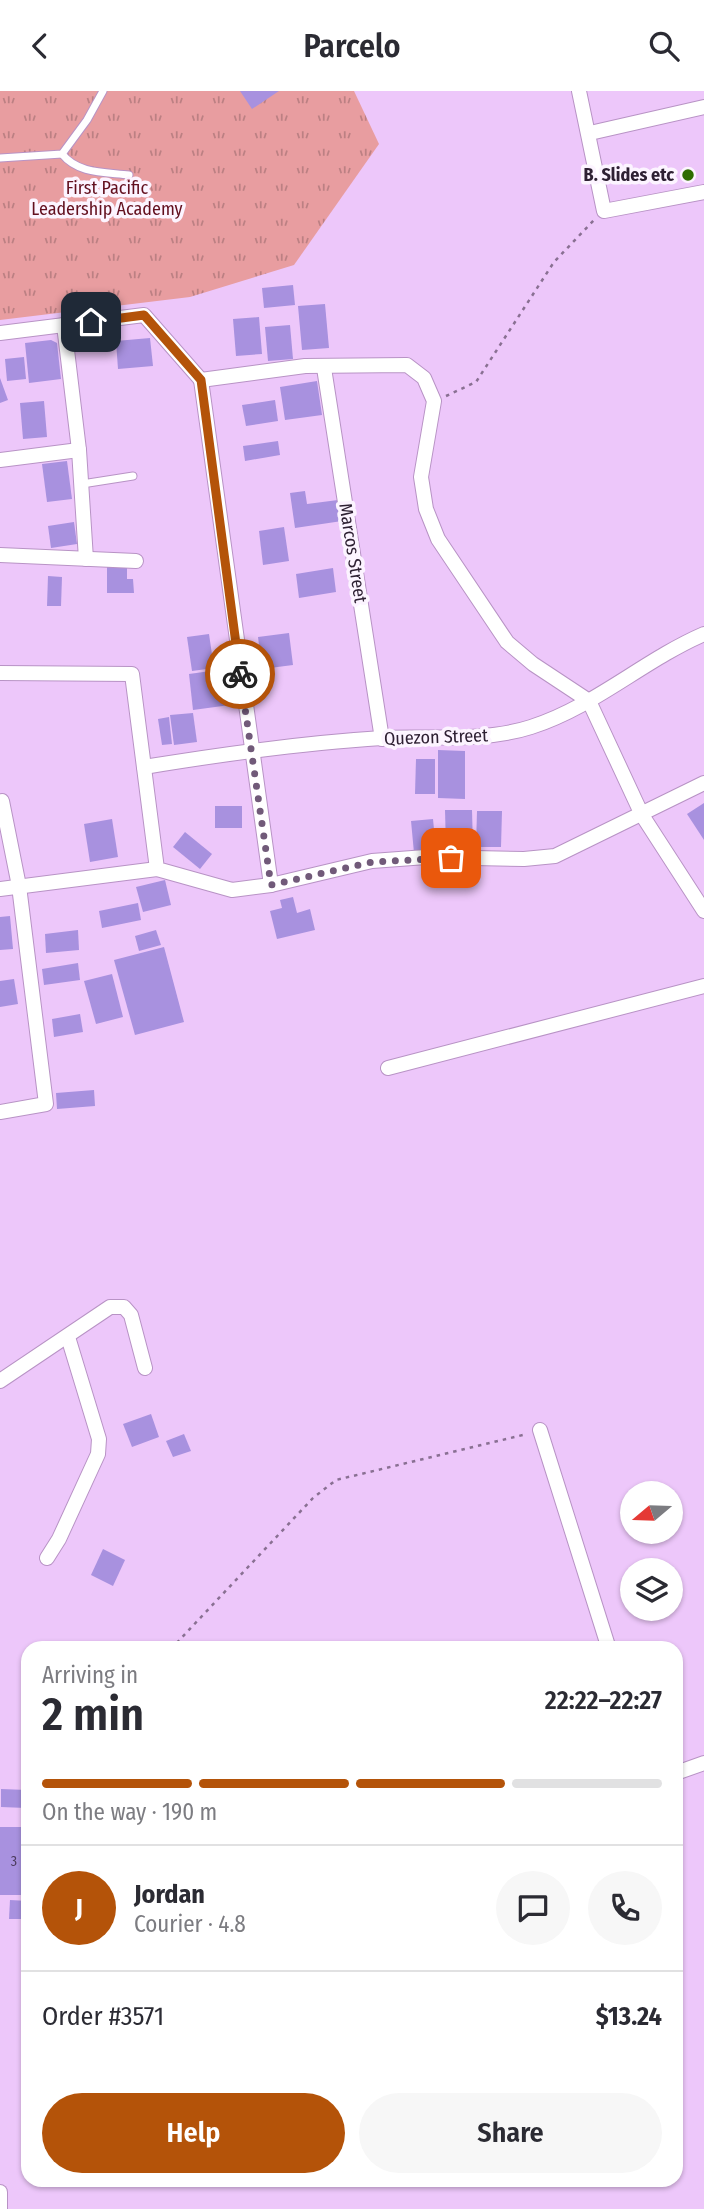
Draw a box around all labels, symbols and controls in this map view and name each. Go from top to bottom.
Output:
icon: back [21,27,59,65]
text: Parcelo [303,27,401,65]
icon: search [645,27,683,65]
place label: B. Slides etc [584,164,674,186]
marker: B. Slides etc [680,167,696,183]
park label: First Pacific Leadership Academy [31,177,183,220]
pin [61,292,121,352]
icon: home [72,303,110,341]
street label: Marcos Street [334,502,372,604]
courier [205,639,275,709]
icon: bike [221,655,259,693]
street label: Quezon Street [384,724,488,750]
pin [421,828,481,888]
icon: bag [432,839,470,877]
north arrow [620,1481,682,1543]
map controls [620,1481,683,1621]
button: layers [620,1558,683,1621]
text: Arriving in [42,1661,138,1689]
text: 22:22–22:27 [545,1685,662,1716]
text: 2 min [42,1687,144,1742]
text: On the way · 190 m [42,1798,217,1826]
house number: 3 [11,1853,17,1870]
button: chat [496,1871,570,1945]
button: phone [588,1871,662,1945]
text: Jordan [134,1879,205,1910]
text: J [75,1893,83,1924]
text: Courier · 4.8 [134,1910,246,1938]
text: Order #3571 [42,2001,164,2032]
text: $13.24 [596,2001,662,2032]
button: Help [42,2093,345,2173]
button: Share [359,2093,662,2173]

